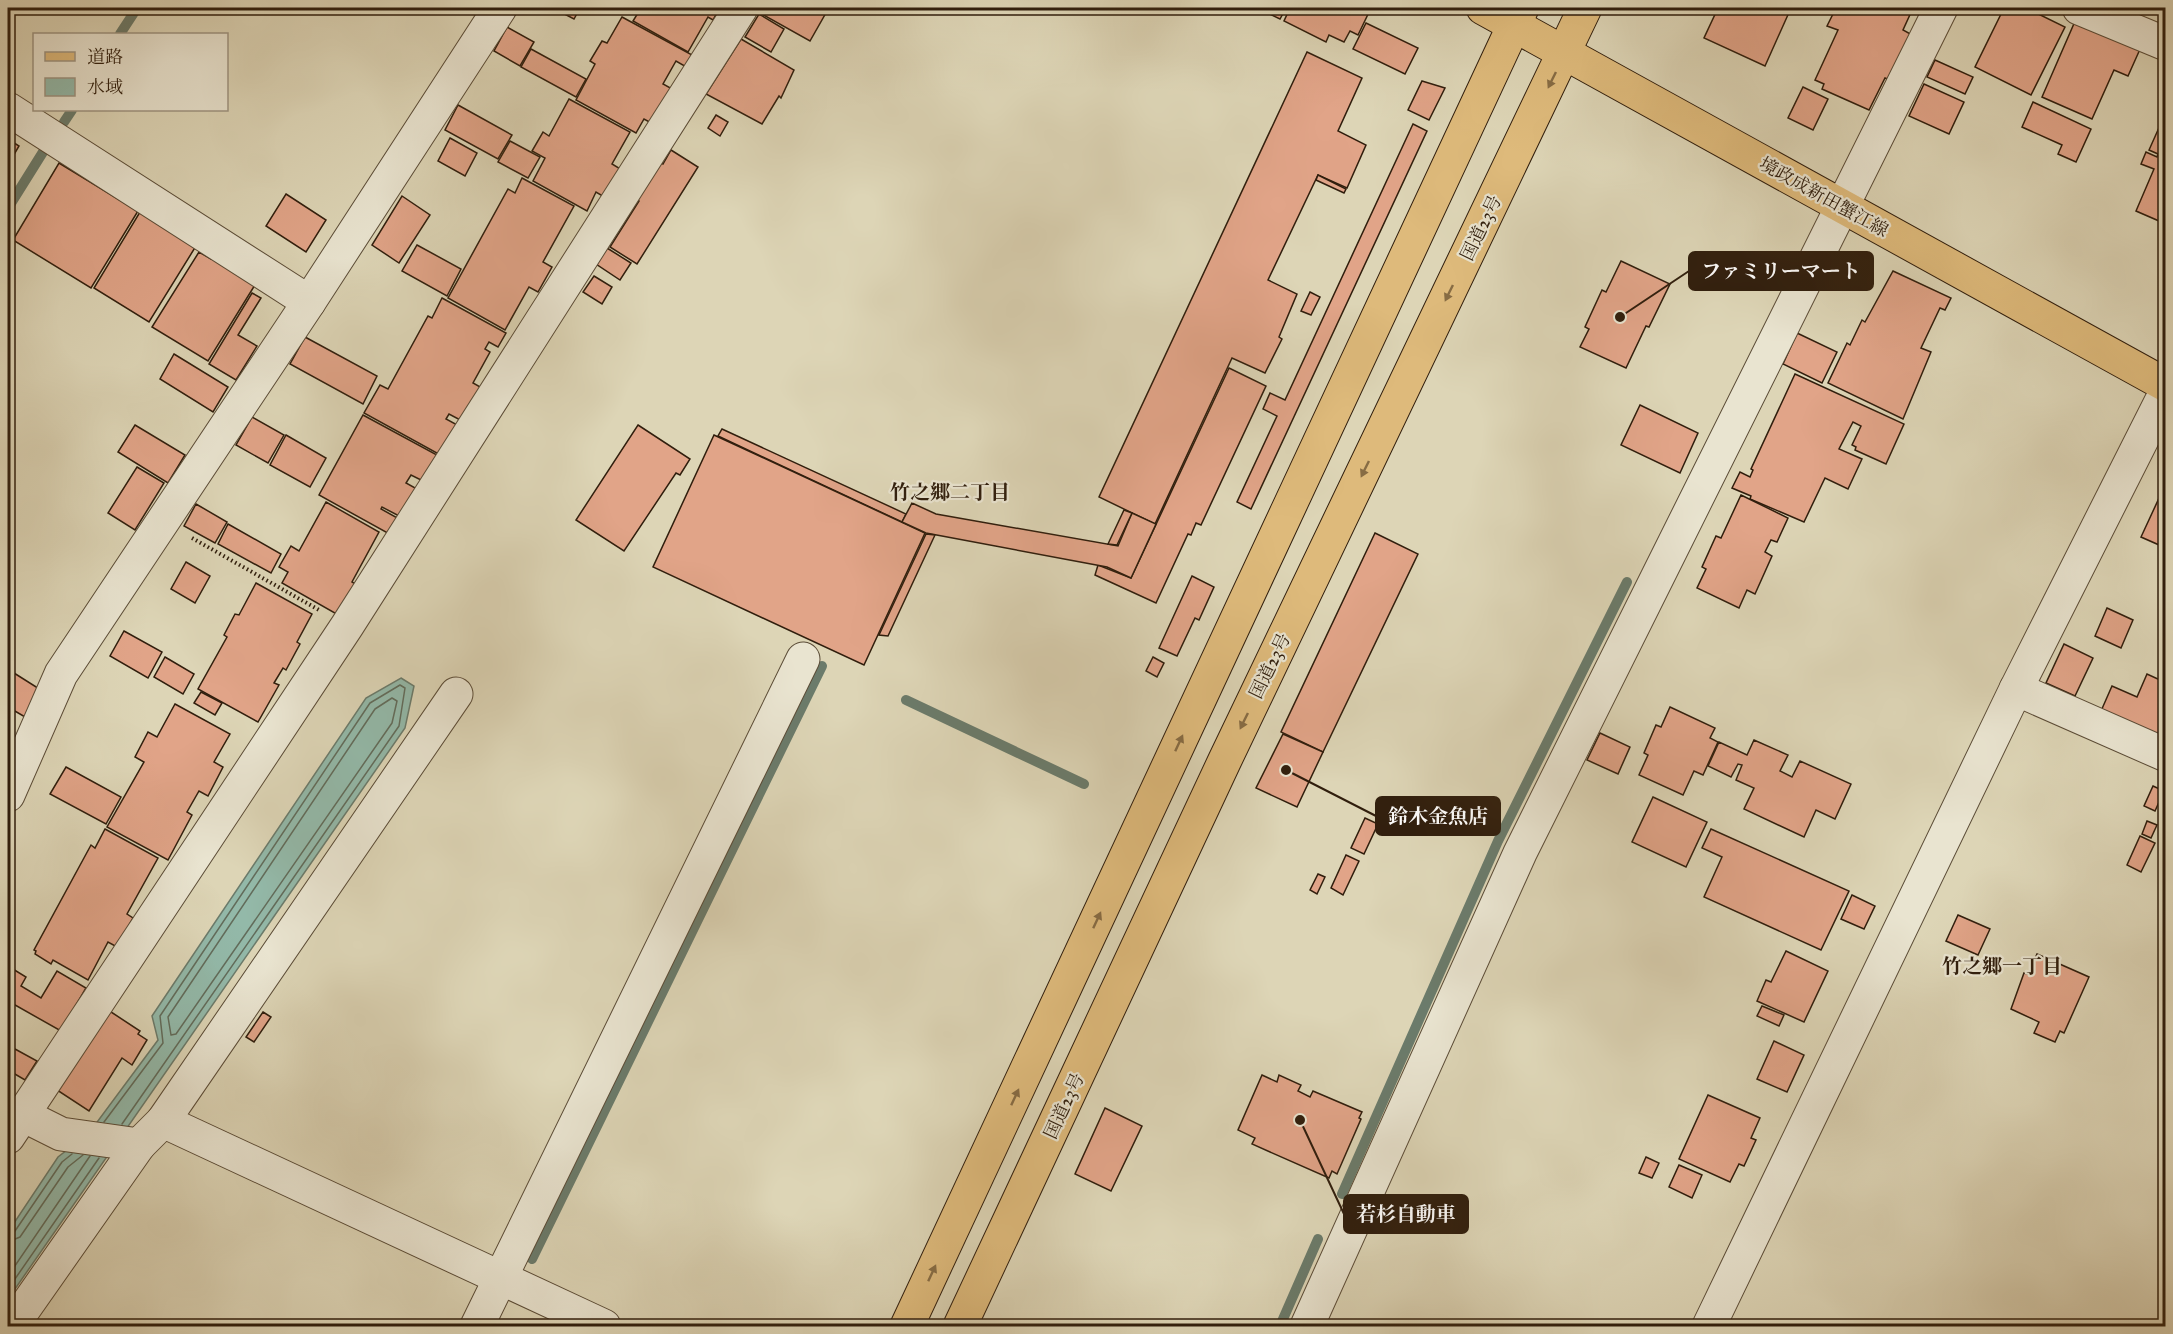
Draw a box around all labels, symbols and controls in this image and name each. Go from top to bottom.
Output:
legend [33,33,228,111]
text: 道路 [87,46,123,68]
one-way arrow [1547,71,1556,88]
text: 水域 [87,76,123,98]
street label: 境政成新田蟹江線 [1756,152,1892,242]
street label: 国道23号 [1456,192,1506,264]
callout: ファミリーマート [1689,252,1873,290]
text: ファミリーマート [1701,259,1861,283]
one-way arrow [1445,285,1454,302]
one-way arrow [1360,461,1369,478]
district label: 竹之郷二丁目 [890,480,1010,504]
street label: 国道23号 [1245,630,1295,702]
one-way arrow [1239,712,1249,729]
one-way arrow [1175,735,1184,752]
callout: 鈴木金魚店 [1376,797,1500,835]
text: 鈴木金魚店 [1388,804,1488,828]
one-way arrow [1092,911,1102,929]
district label: 竹之郷一丁目 [1942,954,2062,978]
street label: 国道23号 [1039,1070,1089,1142]
one-way arrow [1010,1088,1019,1105]
callout: 若杉自動車 [1344,1195,1468,1233]
text: 若杉自動車 [1356,1202,1456,1226]
one-way arrow [928,1265,937,1282]

